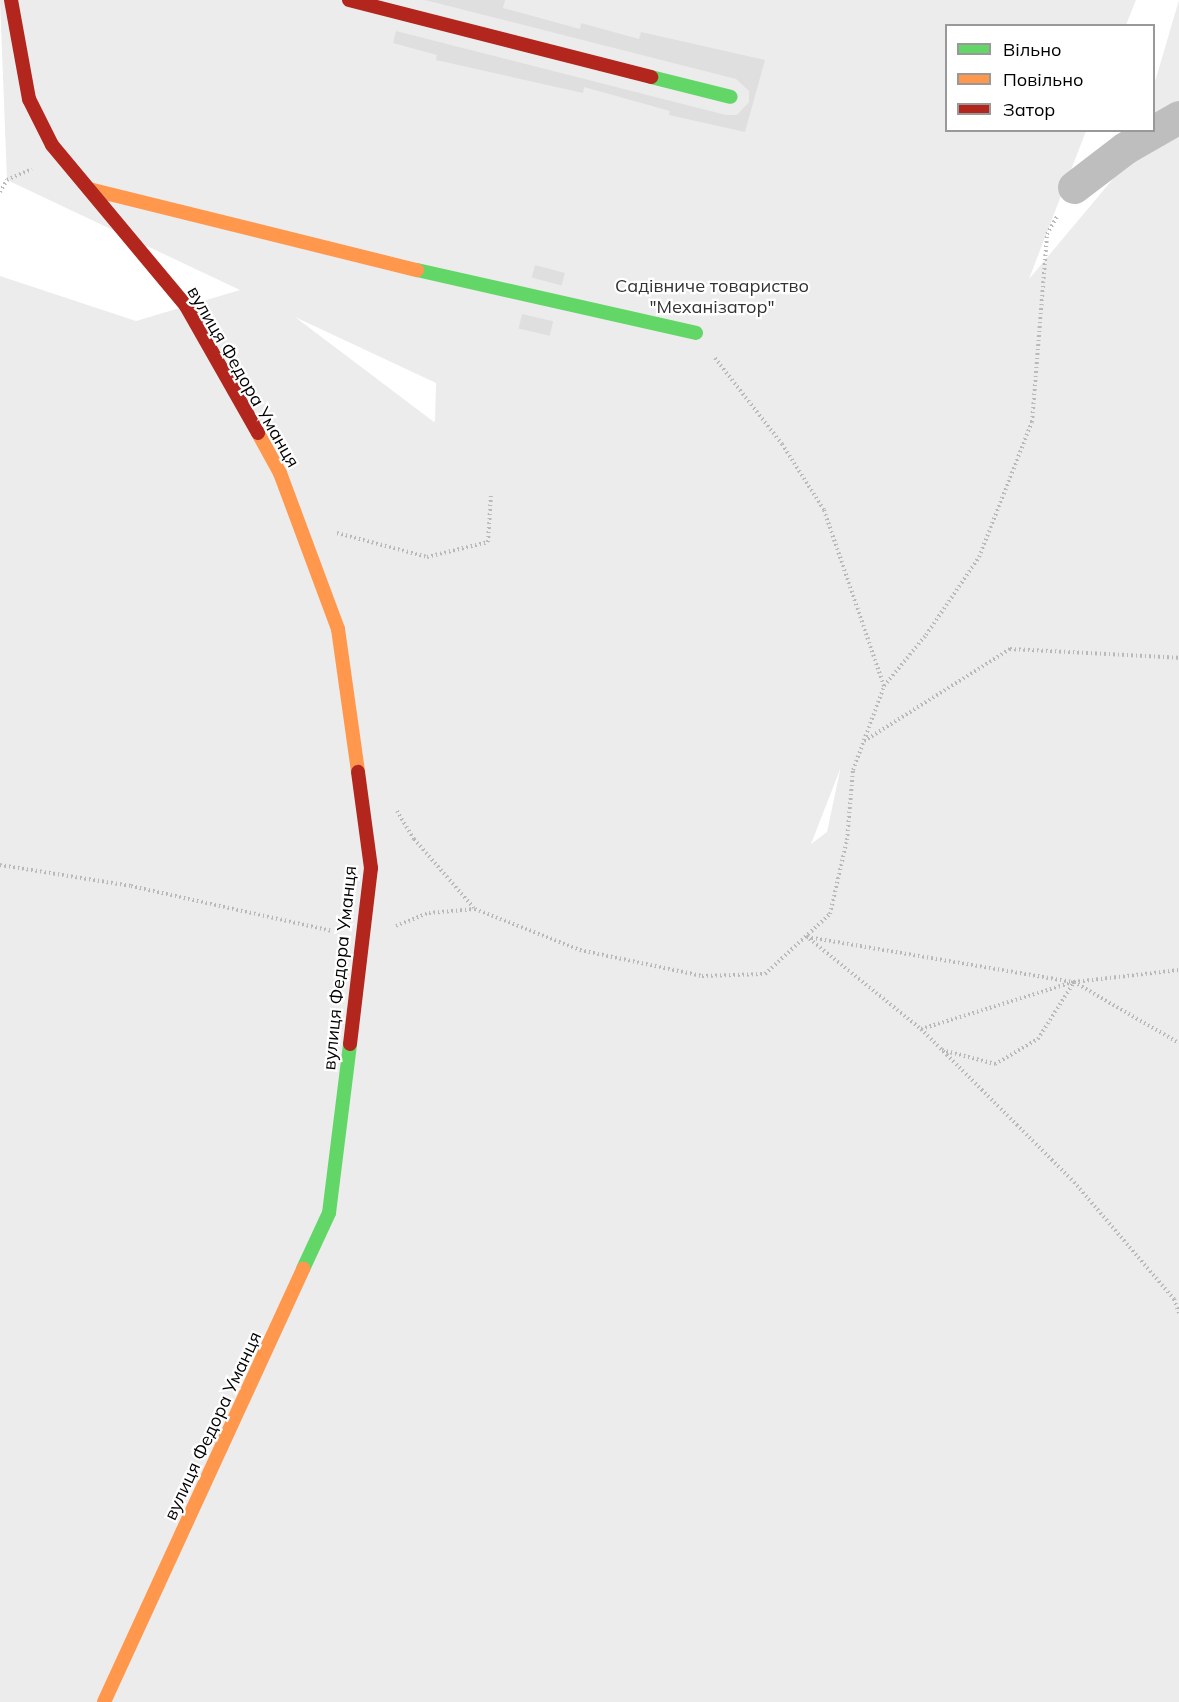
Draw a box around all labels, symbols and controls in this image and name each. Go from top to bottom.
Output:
legend [945,24,1155,132]
text: Вільно [1003,38,1061,61]
text: Повільно [1003,68,1083,91]
text: Затор [1003,98,1055,121]
park label: Садівниче товариство "Механізатор" [615,276,809,318]
street label: вулиця Федора Уманця [182,283,304,471]
street label: вулиця Федора Уманця [319,865,361,1071]
street label: вулиця Федора Уманця [160,1328,266,1524]

